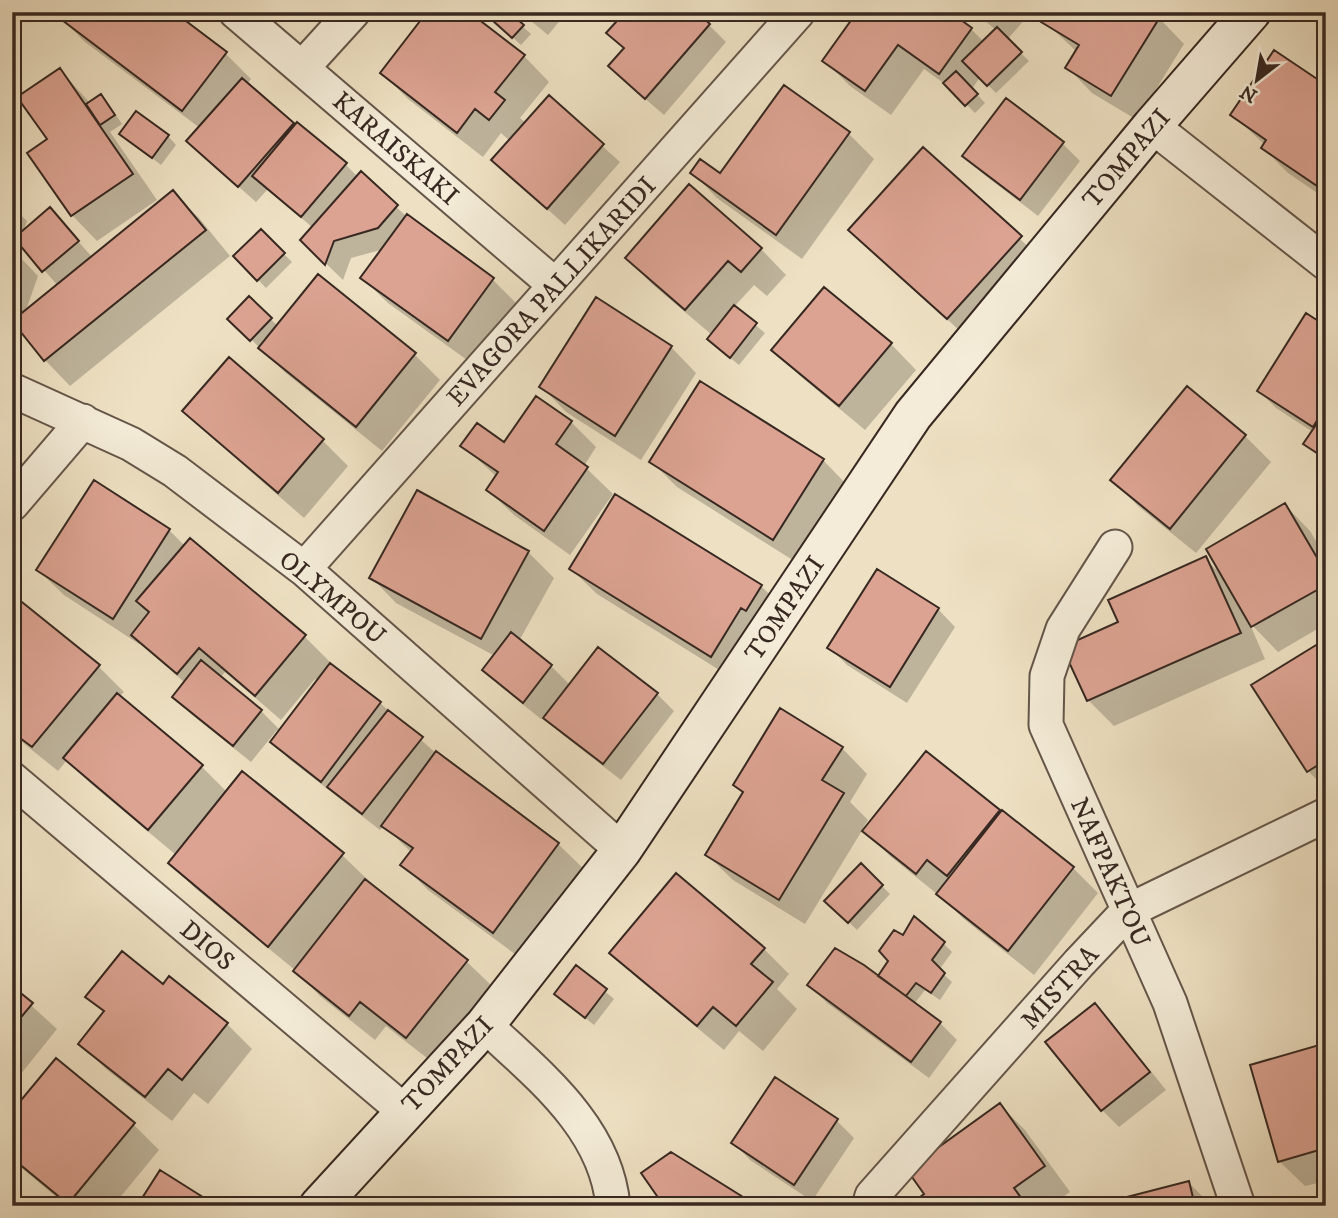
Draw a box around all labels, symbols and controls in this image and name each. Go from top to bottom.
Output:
north arrow [1222,46,1292,116]
text: N [1236,79,1262,107]
street label: KARAISKAKI [325,85,465,213]
street label: TOMPAZI [1076,102,1178,216]
street label: EVAGORA PALLIKARIDI [440,170,664,414]
street label: OLYMPOU [272,544,392,653]
street label: TOMPAZI [738,550,832,668]
street label: NAFPAKTOU [1062,793,1157,953]
street label: DIOS [173,914,241,979]
street label: MISTRA [1014,939,1107,1037]
street label: TOMPAZI [395,1010,501,1120]

